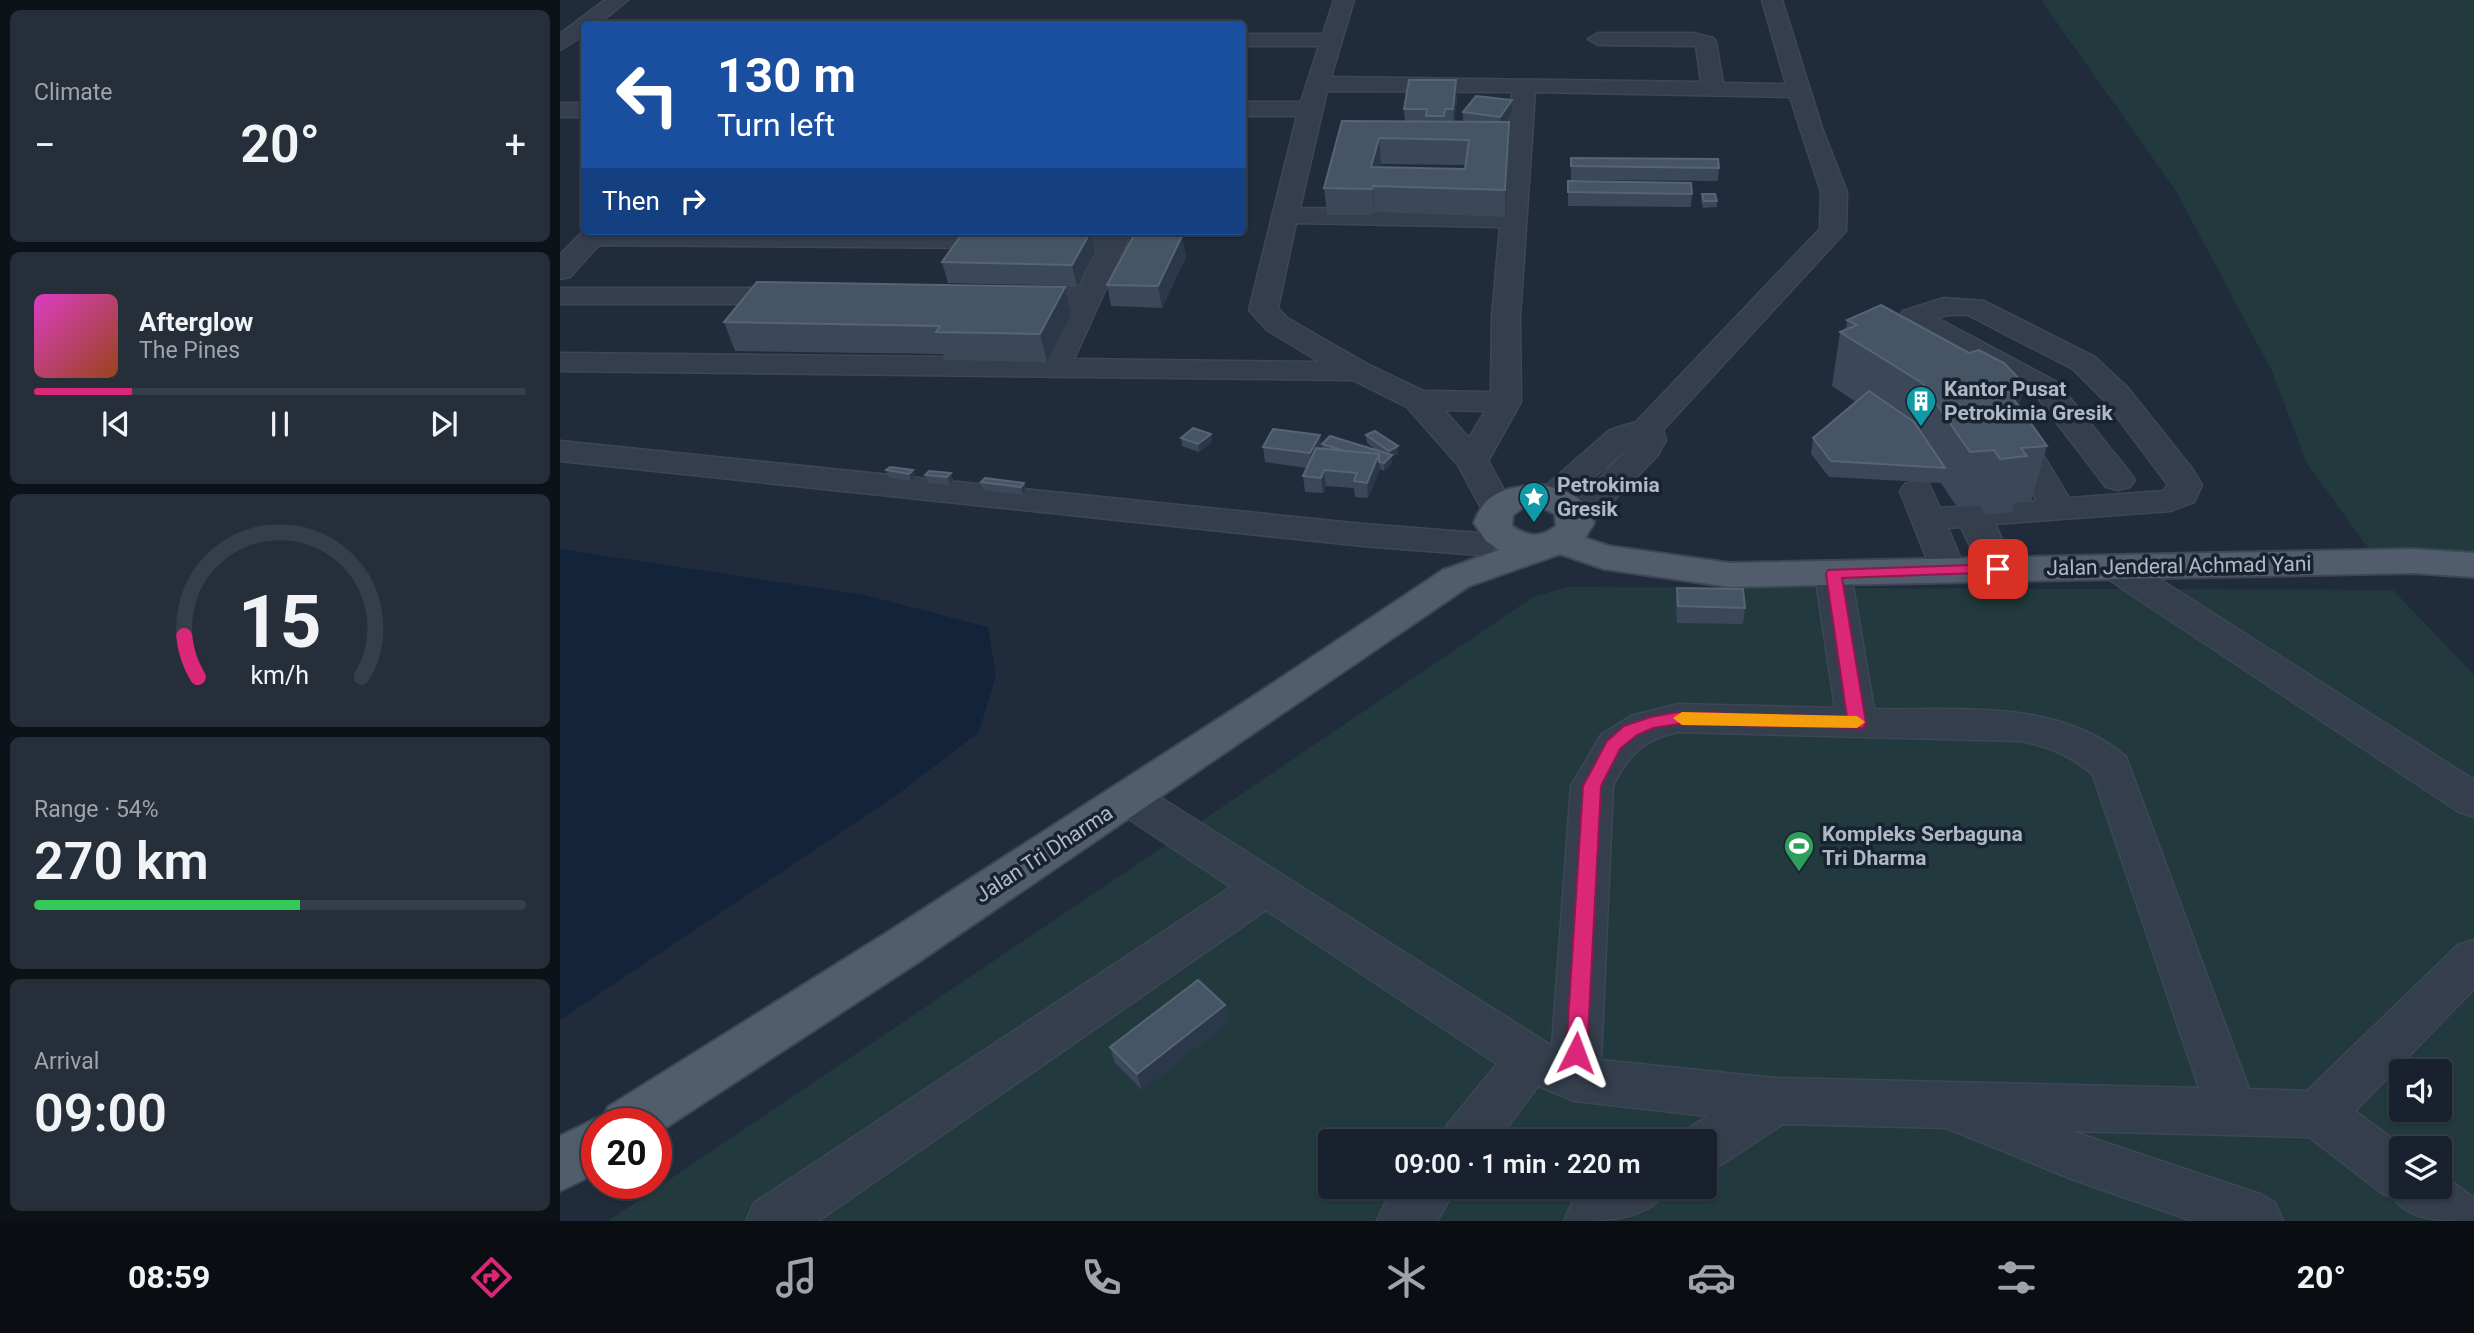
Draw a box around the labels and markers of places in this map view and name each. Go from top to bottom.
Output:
place label: Kantor Pusat Petrokimia Gresik [1944,377,2114,425]
building icon: Kantor Pusat Petrokimia Gresik [1904,384,1938,428]
place label: Petrokimia Gresik [1557,473,1660,521]
place icon: Petrokimia Gresik [1517,480,1551,524]
pin [1968,539,2028,599]
place label: Kompleks Serbaguna Tri Dharma [1822,822,2023,870]
sports icon: Kompleks Serbaguna Tri Dharma [1782,829,1816,873]

